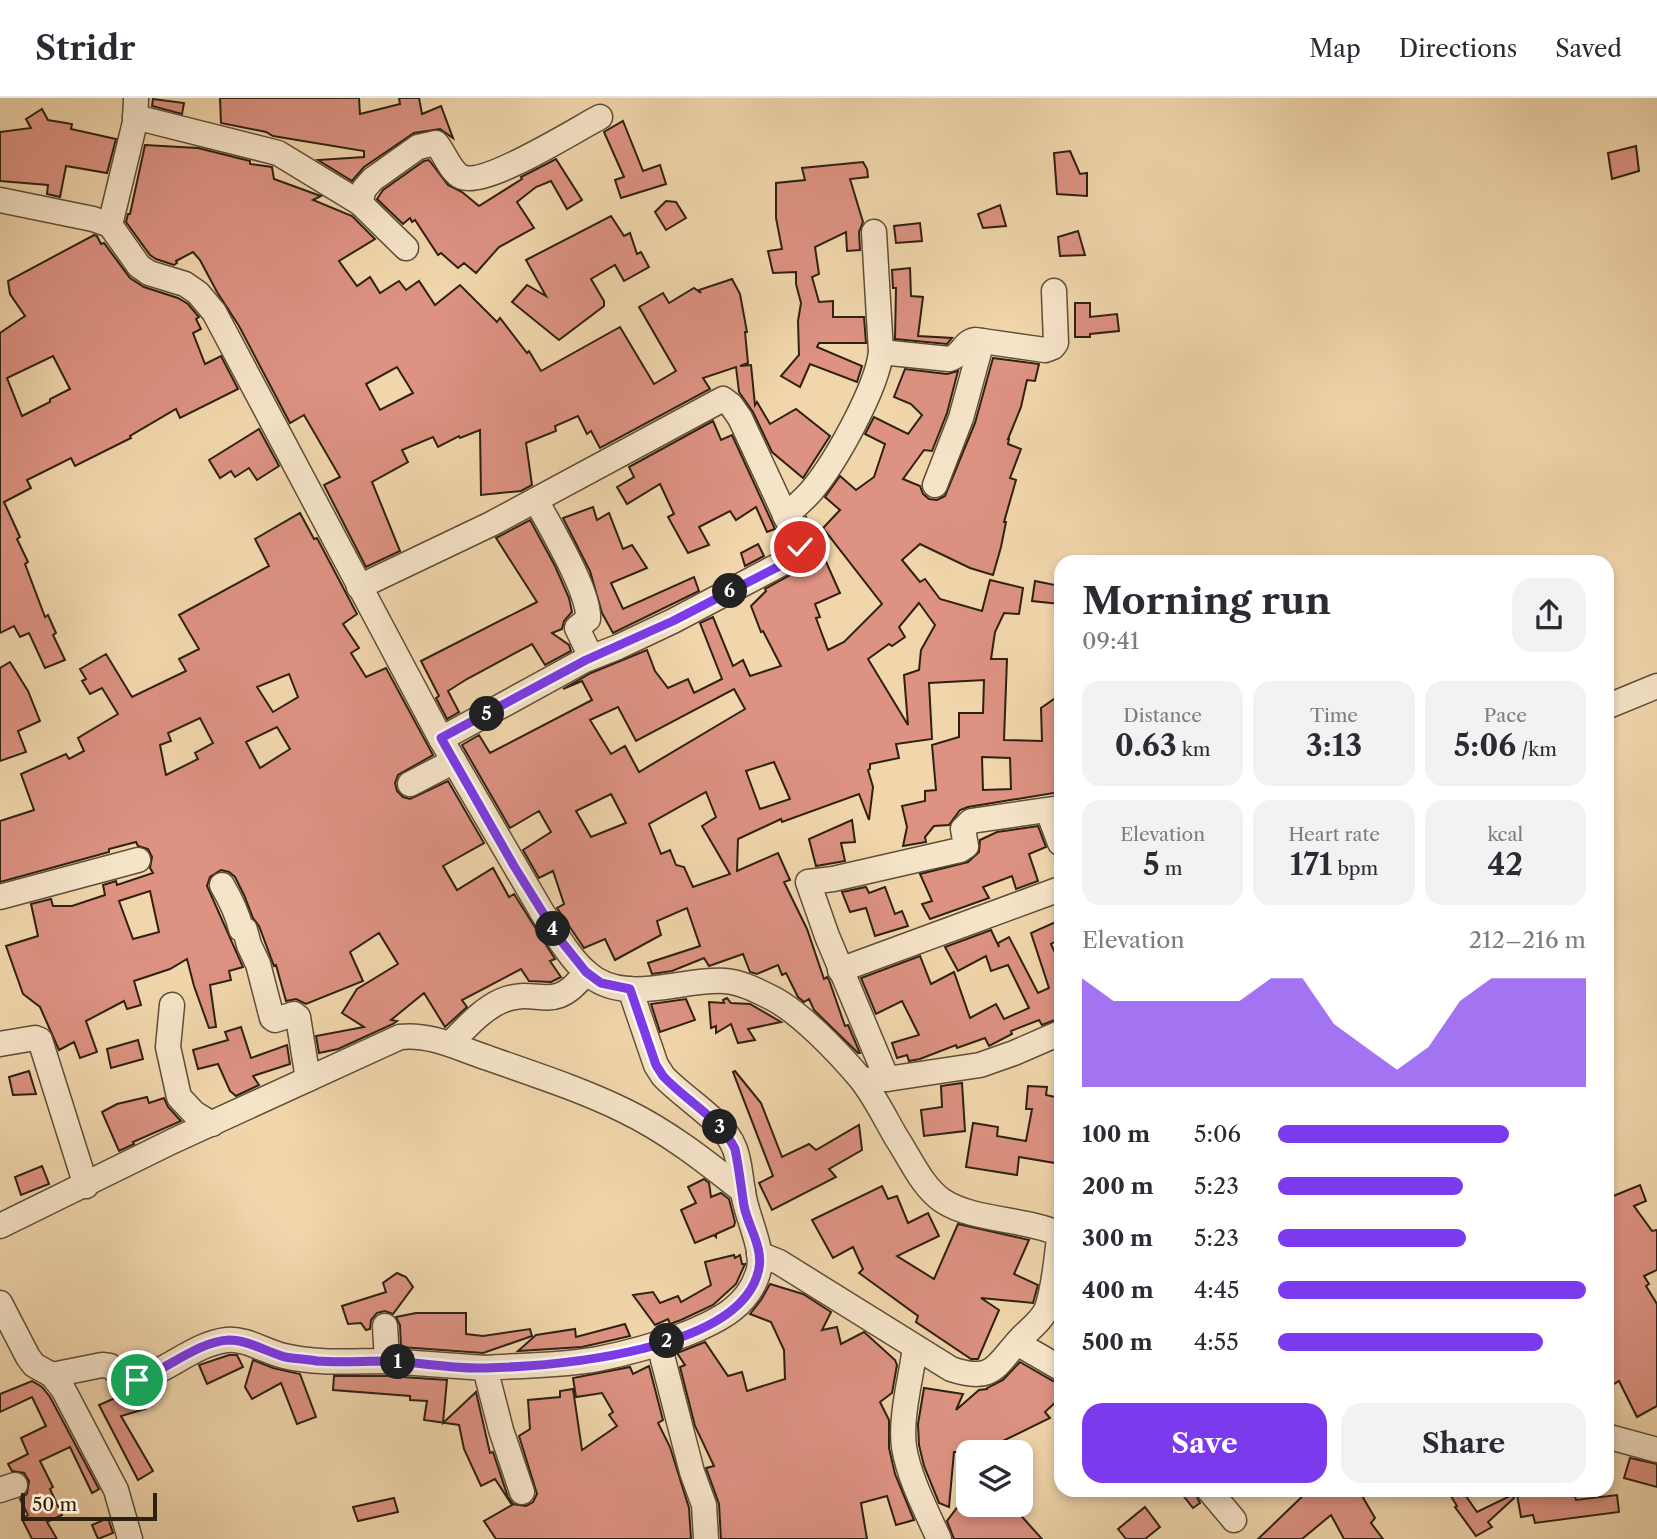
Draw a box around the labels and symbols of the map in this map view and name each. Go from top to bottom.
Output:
pin [770,517,830,577]
pin: 6 [712,574,748,608]
pin: 5 [470,696,504,732]
pin: 4 [536,912,570,946]
pin: 3 [702,1110,738,1144]
pin: 2 [650,1324,684,1358]
pin: 1 [380,1344,416,1380]
pin [107,1350,167,1410]
scale bar [21,1490,158,1522]

